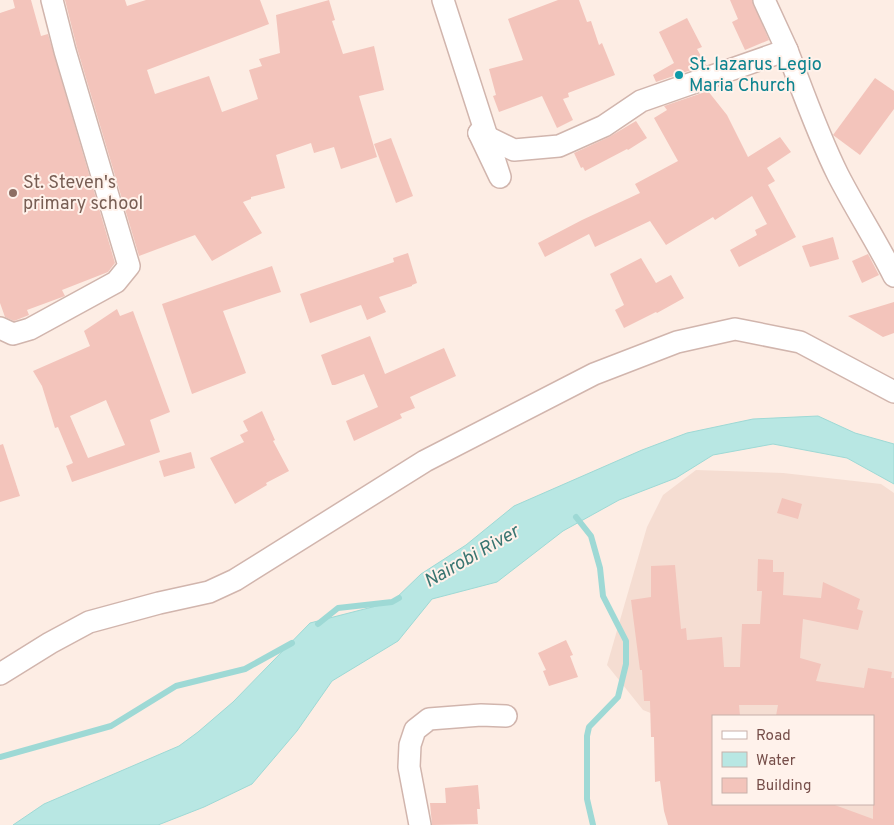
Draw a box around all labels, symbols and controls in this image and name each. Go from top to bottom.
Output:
place label: St. lazarus Legio Maria Church [689,54,822,98]
marker: St. lazarus Legio Maria Church [673,69,685,81]
place label: St. Steven's primary school [23,172,143,216]
marker: St. Steven's primary school [7,187,19,199]
water label: Nairobi River [420,519,525,594]
legend [712,715,874,805]
text: Road [756,727,791,746]
text: Water [756,752,796,771]
text: Building [756,777,811,796]

